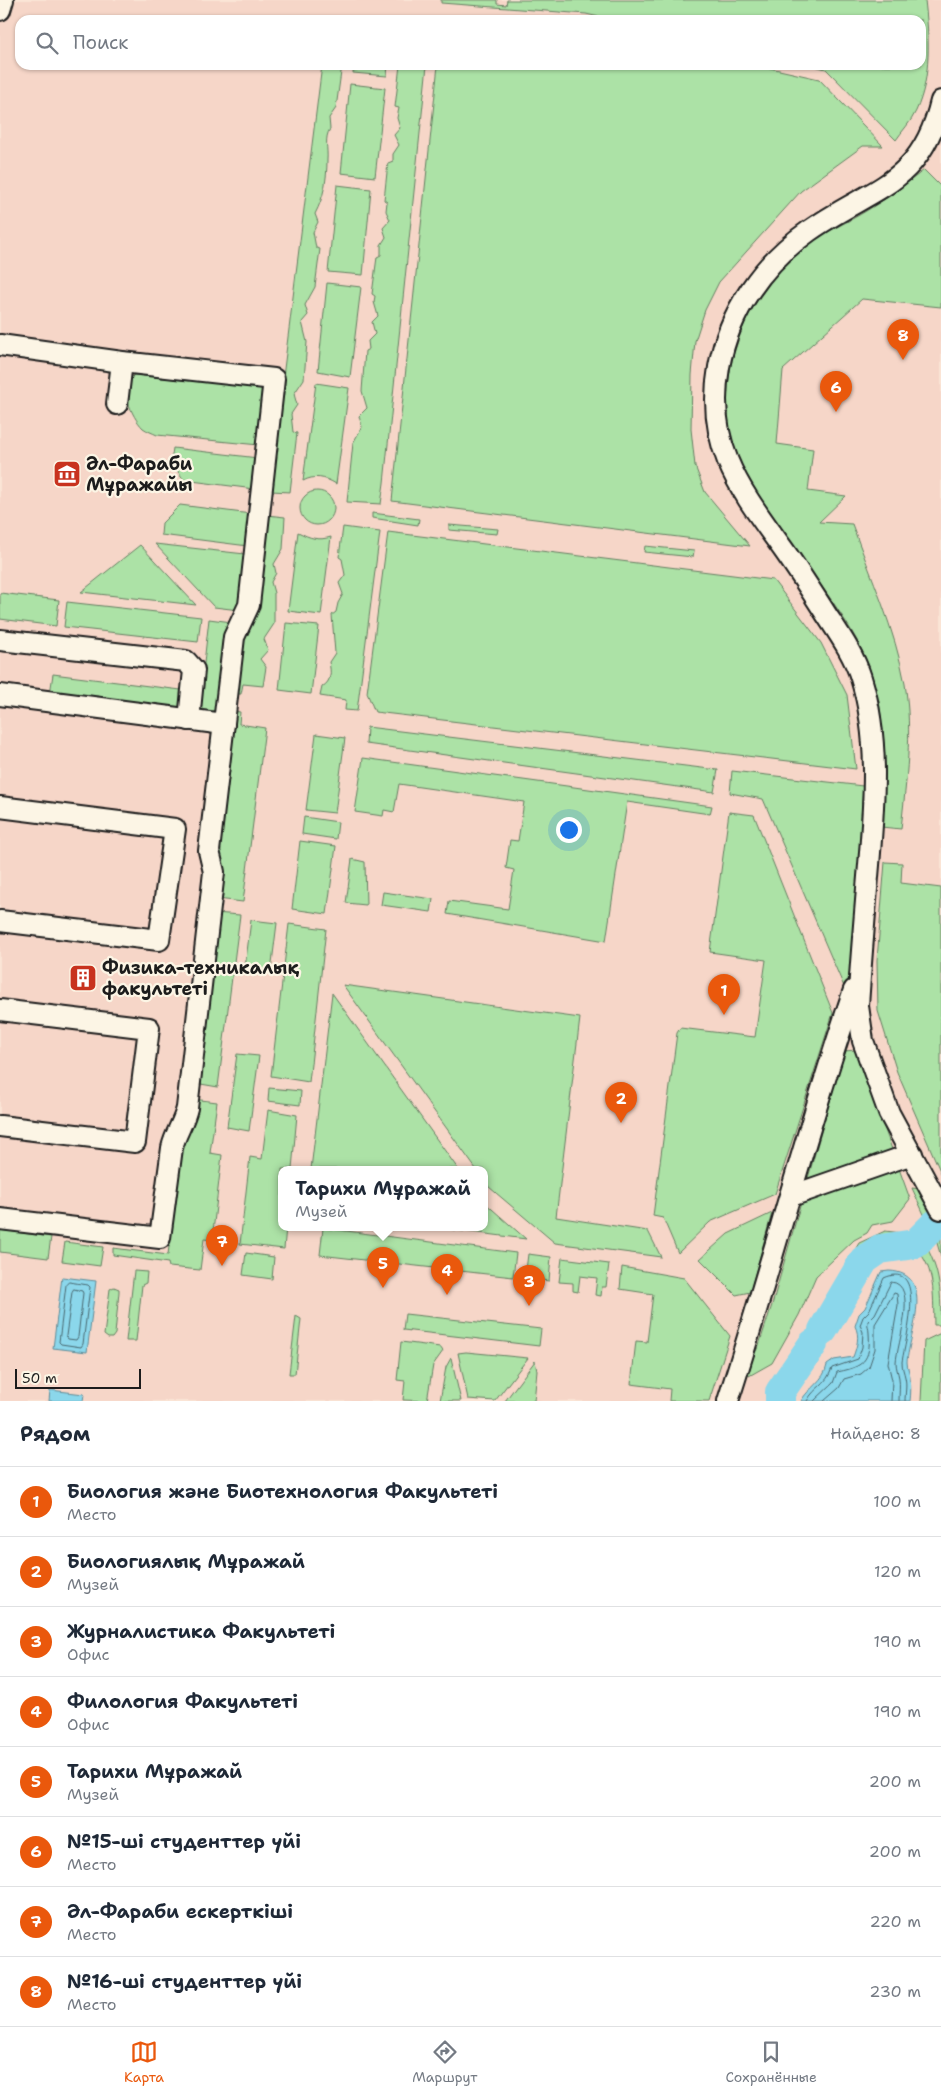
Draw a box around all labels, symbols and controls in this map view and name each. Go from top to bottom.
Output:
search box [15,15,926,70]
icon: search [33,29,61,57]
text: Поиск [73,30,128,55]
pin: 8 [887,319,919,360]
pin: 6 [820,371,852,412]
place label: Әл-Фараби Мұражайы [86,452,193,497]
museum icon: Әл-Фараби Мұражайы [52,459,82,489]
your location [556,817,582,843]
place label: Физика-техникалық факультеті [102,956,299,1001]
building icon: Физика-техникалық факультеті [68,963,98,993]
pin: 1 [708,974,740,1015]
pin: 2 [605,1082,637,1123]
popup [278,1166,488,1231]
text: Тарихи Мұражай [295,1176,471,1201]
text: Музей [295,1201,347,1222]
pin: 7 [206,1225,238,1266]
pin: 5 [367,1247,399,1288]
pin: 4 [431,1254,463,1295]
pin: 3 [513,1265,545,1306]
scale bar [15,1366,141,1389]
text: 50 m [22,1369,57,1387]
text: Рядом [20,1420,90,1448]
text: Найдено: 8 [830,1423,921,1444]
text: Биология және Биотехнология Факультеті [67,1479,498,1504]
text: 1 [32,1491,40,1512]
text: 100 m [873,1491,921,1512]
text: Место [67,1504,117,1525]
text: Биологиялық Мұражай [67,1549,305,1574]
text: 2 [30,1561,42,1582]
text: 120 m [874,1561,921,1582]
text: Музей [67,1574,119,1595]
text: Журналистика Факультеті [67,1619,335,1644]
text: 3 [30,1631,42,1652]
text: 190 m [874,1631,921,1652]
text: Офис [67,1644,109,1665]
text: Филология Факультеті [67,1689,298,1714]
text: 4 [30,1701,42,1722]
text: 190 m [874,1701,921,1722]
text: Офис [67,1714,109,1735]
text: Тарихи Мұражай [67,1759,242,1784]
text: 5 [31,1771,41,1792]
text: 200 m [869,1771,921,1792]
text: Музей [67,1784,119,1805]
text: №15-ші студенттер үйі [67,1829,301,1854]
text: 6 [30,1841,42,1862]
text: 200 m [869,1841,921,1862]
text: Место [67,1854,117,1875]
text: Әл-Фараби ескерткіші [67,1899,293,1924]
text: 7 [30,1911,42,1932]
text: 220 m [869,1911,921,1932]
text: Место [67,1924,117,1945]
text: №16-ші студенттер үйі [67,1969,302,1994]
text: 8 [30,1981,42,2002]
text: 230 m [869,1981,921,2002]
text: Место [67,1994,117,2015]
tab: Карта [124,2038,164,2086]
tab: Маршрут [412,2038,477,2086]
tab: Сохранённые [726,2038,817,2086]

